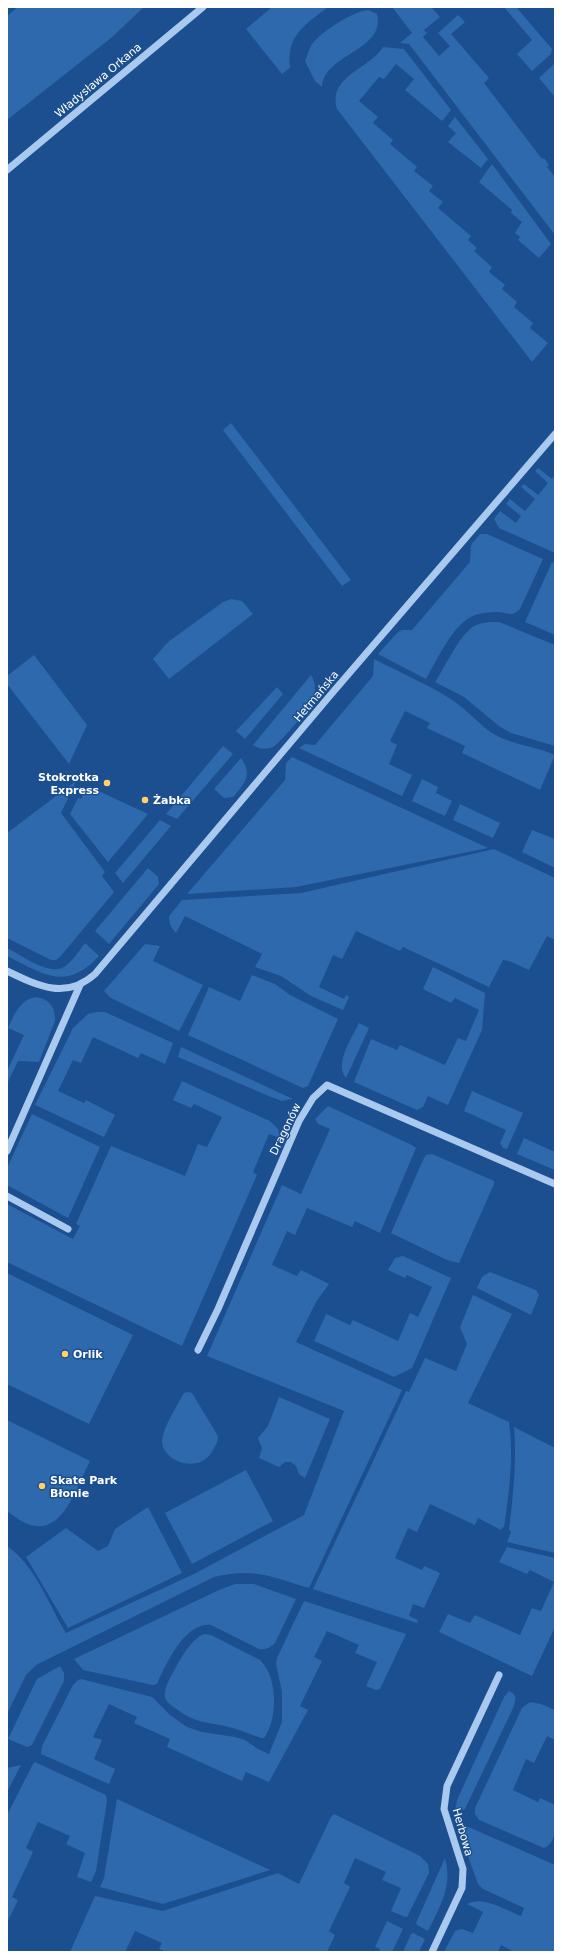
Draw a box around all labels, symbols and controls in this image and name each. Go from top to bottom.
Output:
street label: Władysława Orkana [52,40,144,120]
street label: Hetmańska [291,668,341,724]
place label: Stokrotka Express [38,771,99,797]
marker: Stokrotka Express [102,778,112,788]
place label: Żabka [153,793,191,807]
marker: Żabka [140,795,150,805]
street label: Dragonów [267,1101,304,1157]
place label: Orlik [73,1348,103,1361]
marker: Orlik [60,1349,70,1359]
place label: Skate Park Błonie [50,1474,118,1500]
marker: Skate Park Błonie [37,1481,47,1491]
street label: Herbowa [450,1807,476,1857]

